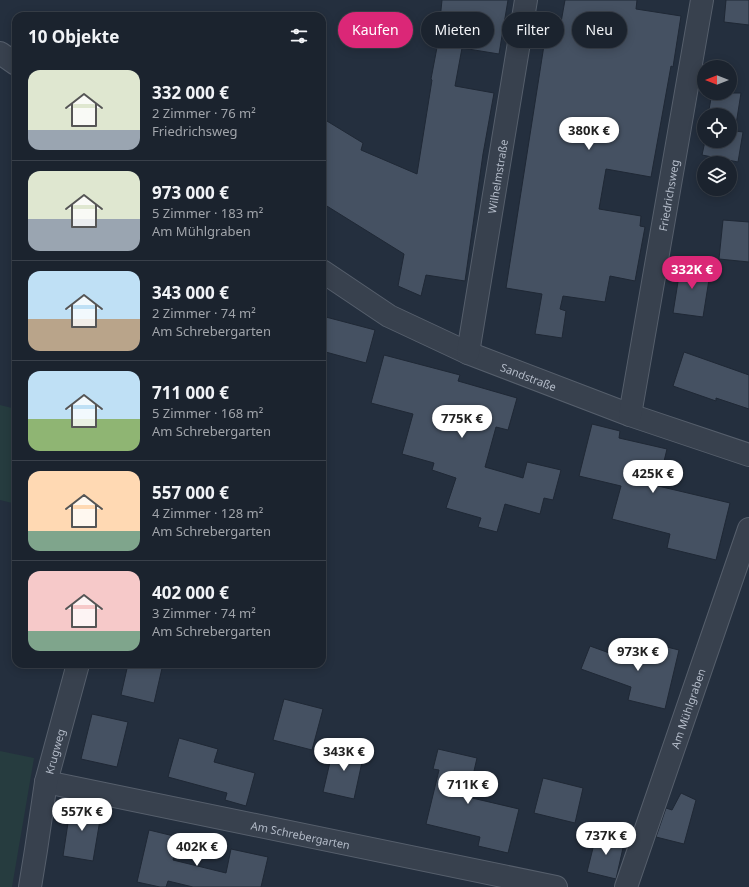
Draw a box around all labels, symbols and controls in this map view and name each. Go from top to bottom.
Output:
chip: Kaufen [338,12,413,48]
chip: Mieten [421,12,494,48]
chip: Filter [502,12,564,48]
chip: Neu [572,12,627,48]
text: 10 Objekte [28,25,119,48]
icon: filters [288,25,310,47]
north arrow [697,60,737,100]
map controls [697,60,737,196]
text: 332 000 € [152,81,229,104]
icon: home [60,86,108,134]
text: 2 Zimmer · 76 m² [152,104,256,122]
button: locate [697,108,737,148]
pin: 380K € [556,117,622,151]
text: 380K € [568,121,610,139]
text: Friedrichsweg [152,122,238,140]
street label: Wilhelmstraße [484,138,511,215]
button: layers [697,156,737,196]
street label: Friedrichsweg [655,158,682,232]
text: 973 000 € [152,181,229,204]
icon: home [60,187,108,235]
text: 5 Zimmer · 183 m² [152,204,263,222]
text: Am Mühlgraben [152,222,251,240]
pin: 332K € [659,256,725,290]
text: 332K € [671,260,713,278]
text: 343 000 € [152,281,229,304]
icon: home [60,287,108,335]
text: 2 Zimmer · 74 m² [152,304,256,322]
text: Am Schrebergarten [152,322,271,340]
street label: Sandstraße [499,359,559,394]
text: 711 000 € [152,381,229,404]
icon: home [60,387,108,435]
text: 5 Zimmer · 168 m² [152,404,263,422]
pin: 775K € [429,405,495,439]
text: 775K € [441,409,483,427]
text: Am Schrebergarten [152,422,271,440]
pin: 425K € [620,460,686,494]
text: 425K € [632,464,674,482]
text: 557 000 € [152,481,229,504]
icon: home [60,487,108,535]
text: 4 Zimmer · 128 m² [152,504,263,522]
text: Am Schrebergarten [152,522,271,540]
text: 402 000 € [152,581,229,604]
icon: home [60,587,108,635]
text: 3 Zimmer · 74 m² [152,604,256,622]
text: Am Schrebergarten [152,622,271,640]
pin: 973K € [605,638,671,672]
text: 973K € [617,642,659,660]
street label: Am Mühlgraben [667,666,708,750]
street label: Krugweg [41,727,68,776]
pin: 343K € [311,738,377,772]
text: 343K € [323,742,365,760]
pin: 711K € [435,771,501,805]
text: 711K € [447,775,489,793]
pin: 557K € [49,798,115,832]
text: 557K € [61,802,103,820]
street label: Am Schrebergarten [250,817,352,852]
pin: 737K € [573,822,639,856]
text: 737K € [585,826,627,844]
pin: 402K € [164,833,230,867]
text: 402K € [176,837,218,855]

